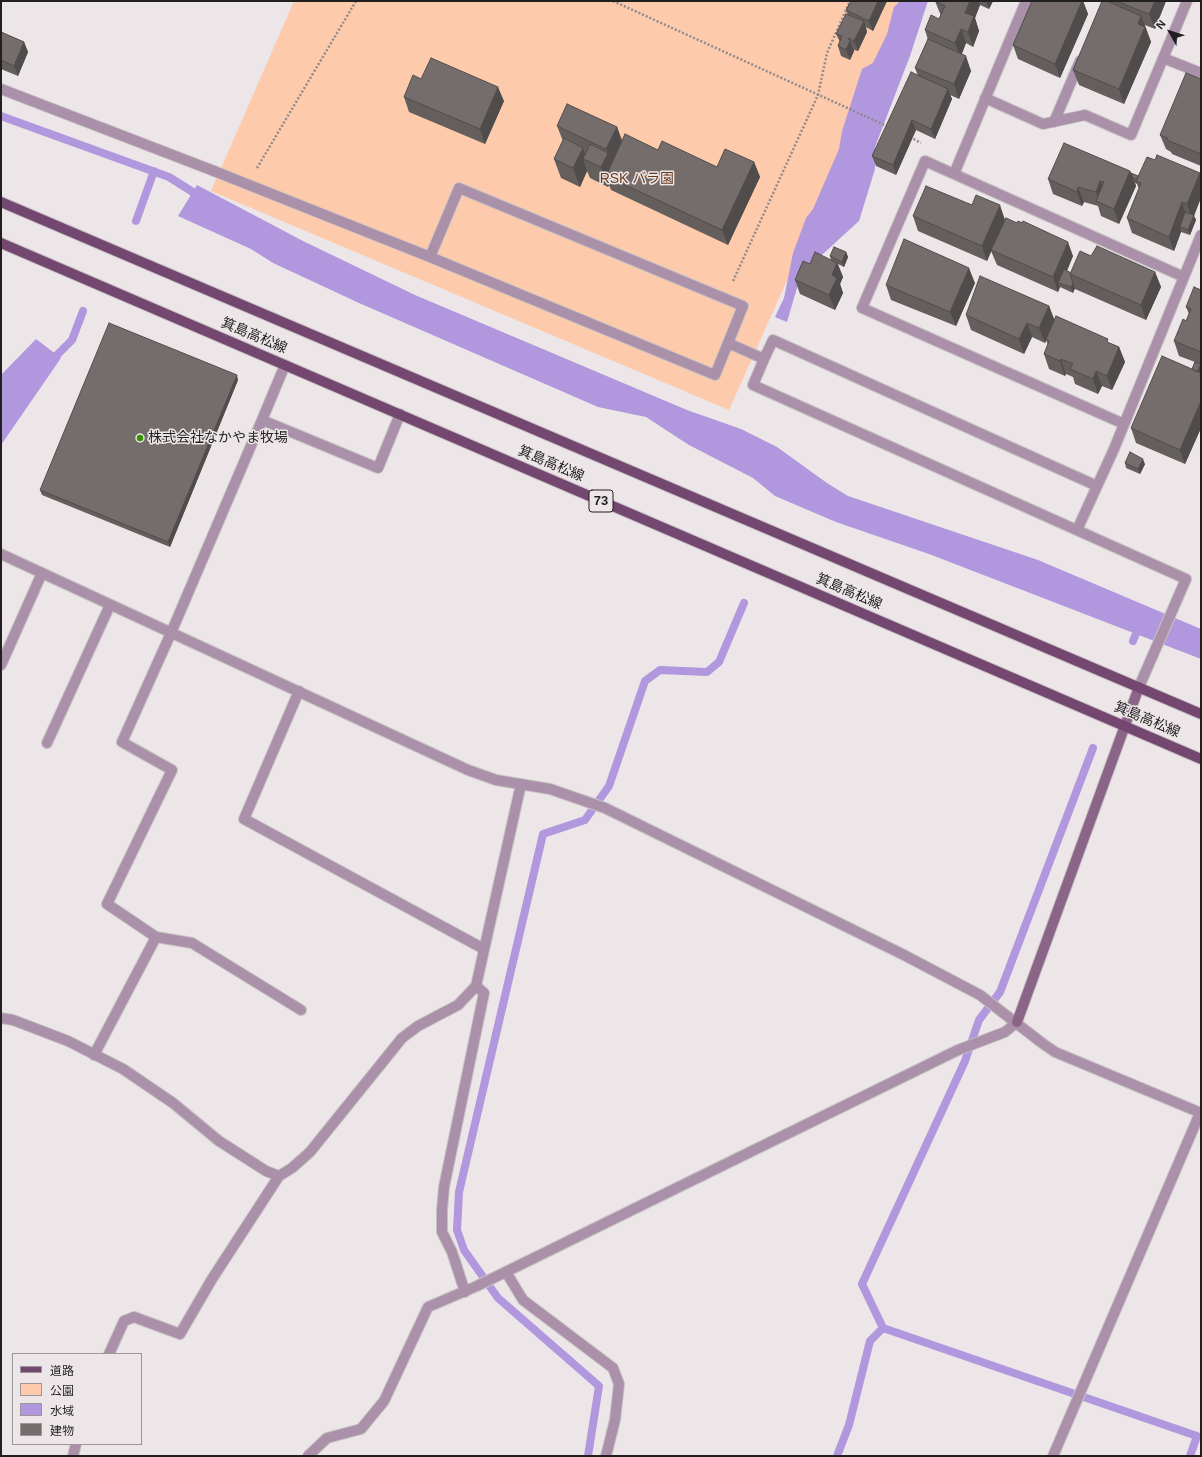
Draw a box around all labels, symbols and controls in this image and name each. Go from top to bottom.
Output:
north arrow [1150,12,1190,52]
text: N [1154,18,1168,31]
park label: RSK バラ園 [600,171,674,187]
street label: 箕島高松線 [219,315,289,357]
place label: 株式会社なかやま牧場 [148,430,288,446]
marker: 株式会社なかやま牧場 [135,433,145,443]
street label: 箕島高松線 [516,443,586,485]
road number: 73 [589,490,613,512]
street label: 箕島高松線 [814,571,884,613]
street label: 箕島高松線 [1112,699,1182,741]
legend [12,1353,142,1445]
text: 道路 [50,1364,74,1378]
text: 公園 [50,1384,74,1398]
text: 水域 [50,1404,74,1418]
text: 建物 [50,1424,74,1438]

